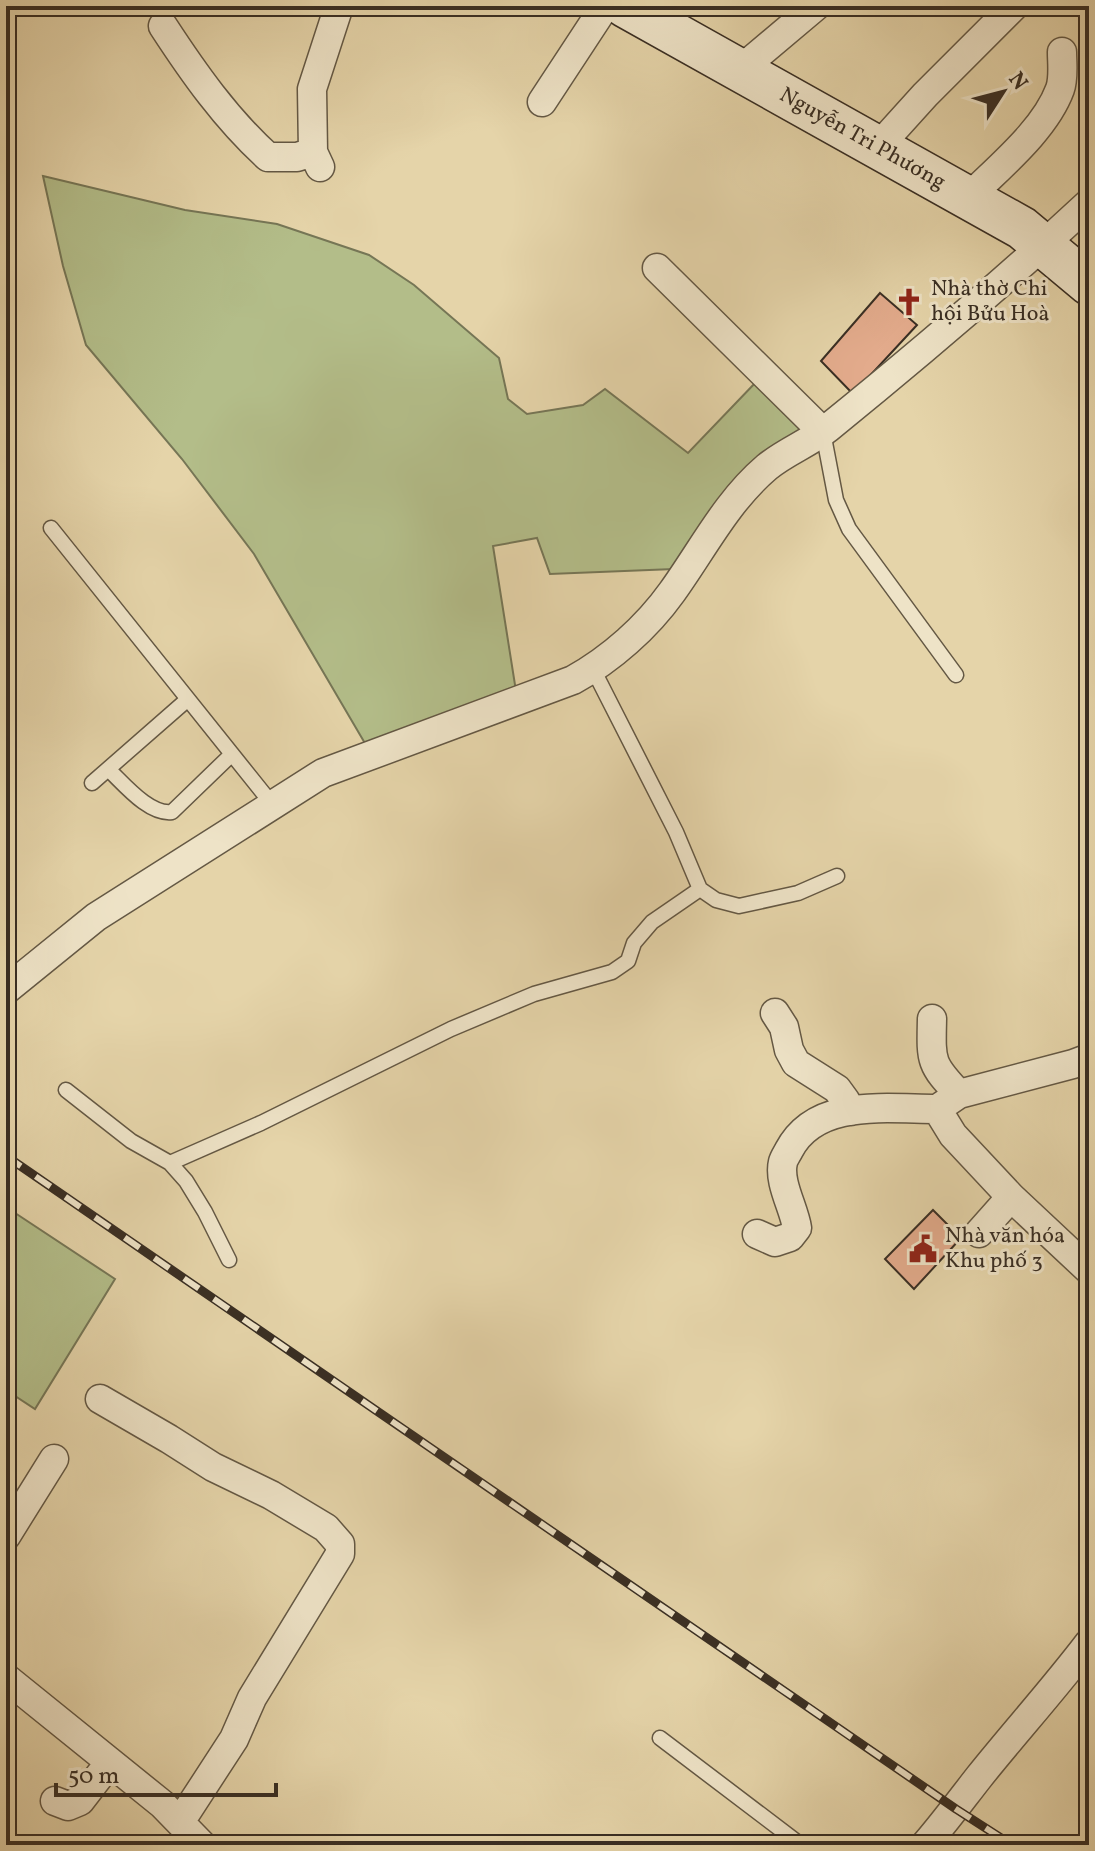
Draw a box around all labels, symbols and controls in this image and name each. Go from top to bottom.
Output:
north arrow [963,52,1043,132]
text: N [1000,66,1034,97]
street label: Nguyễn Tri Phương [774,80,951,198]
place label: Nhà thờ Chi hội Bửu Hoà [931,274,1049,330]
church icon: Nhà thờ Chi hội Bửu Hoà [894,287,924,317]
place label: Nhà văn hóa Khu phố 3 [945,1221,1065,1277]
public building icon: Nhà văn hóa Khu phố 3 [908,1234,938,1264]
scale bar [56,1747,276,1797]
text: 50 m [68,1760,120,1794]

